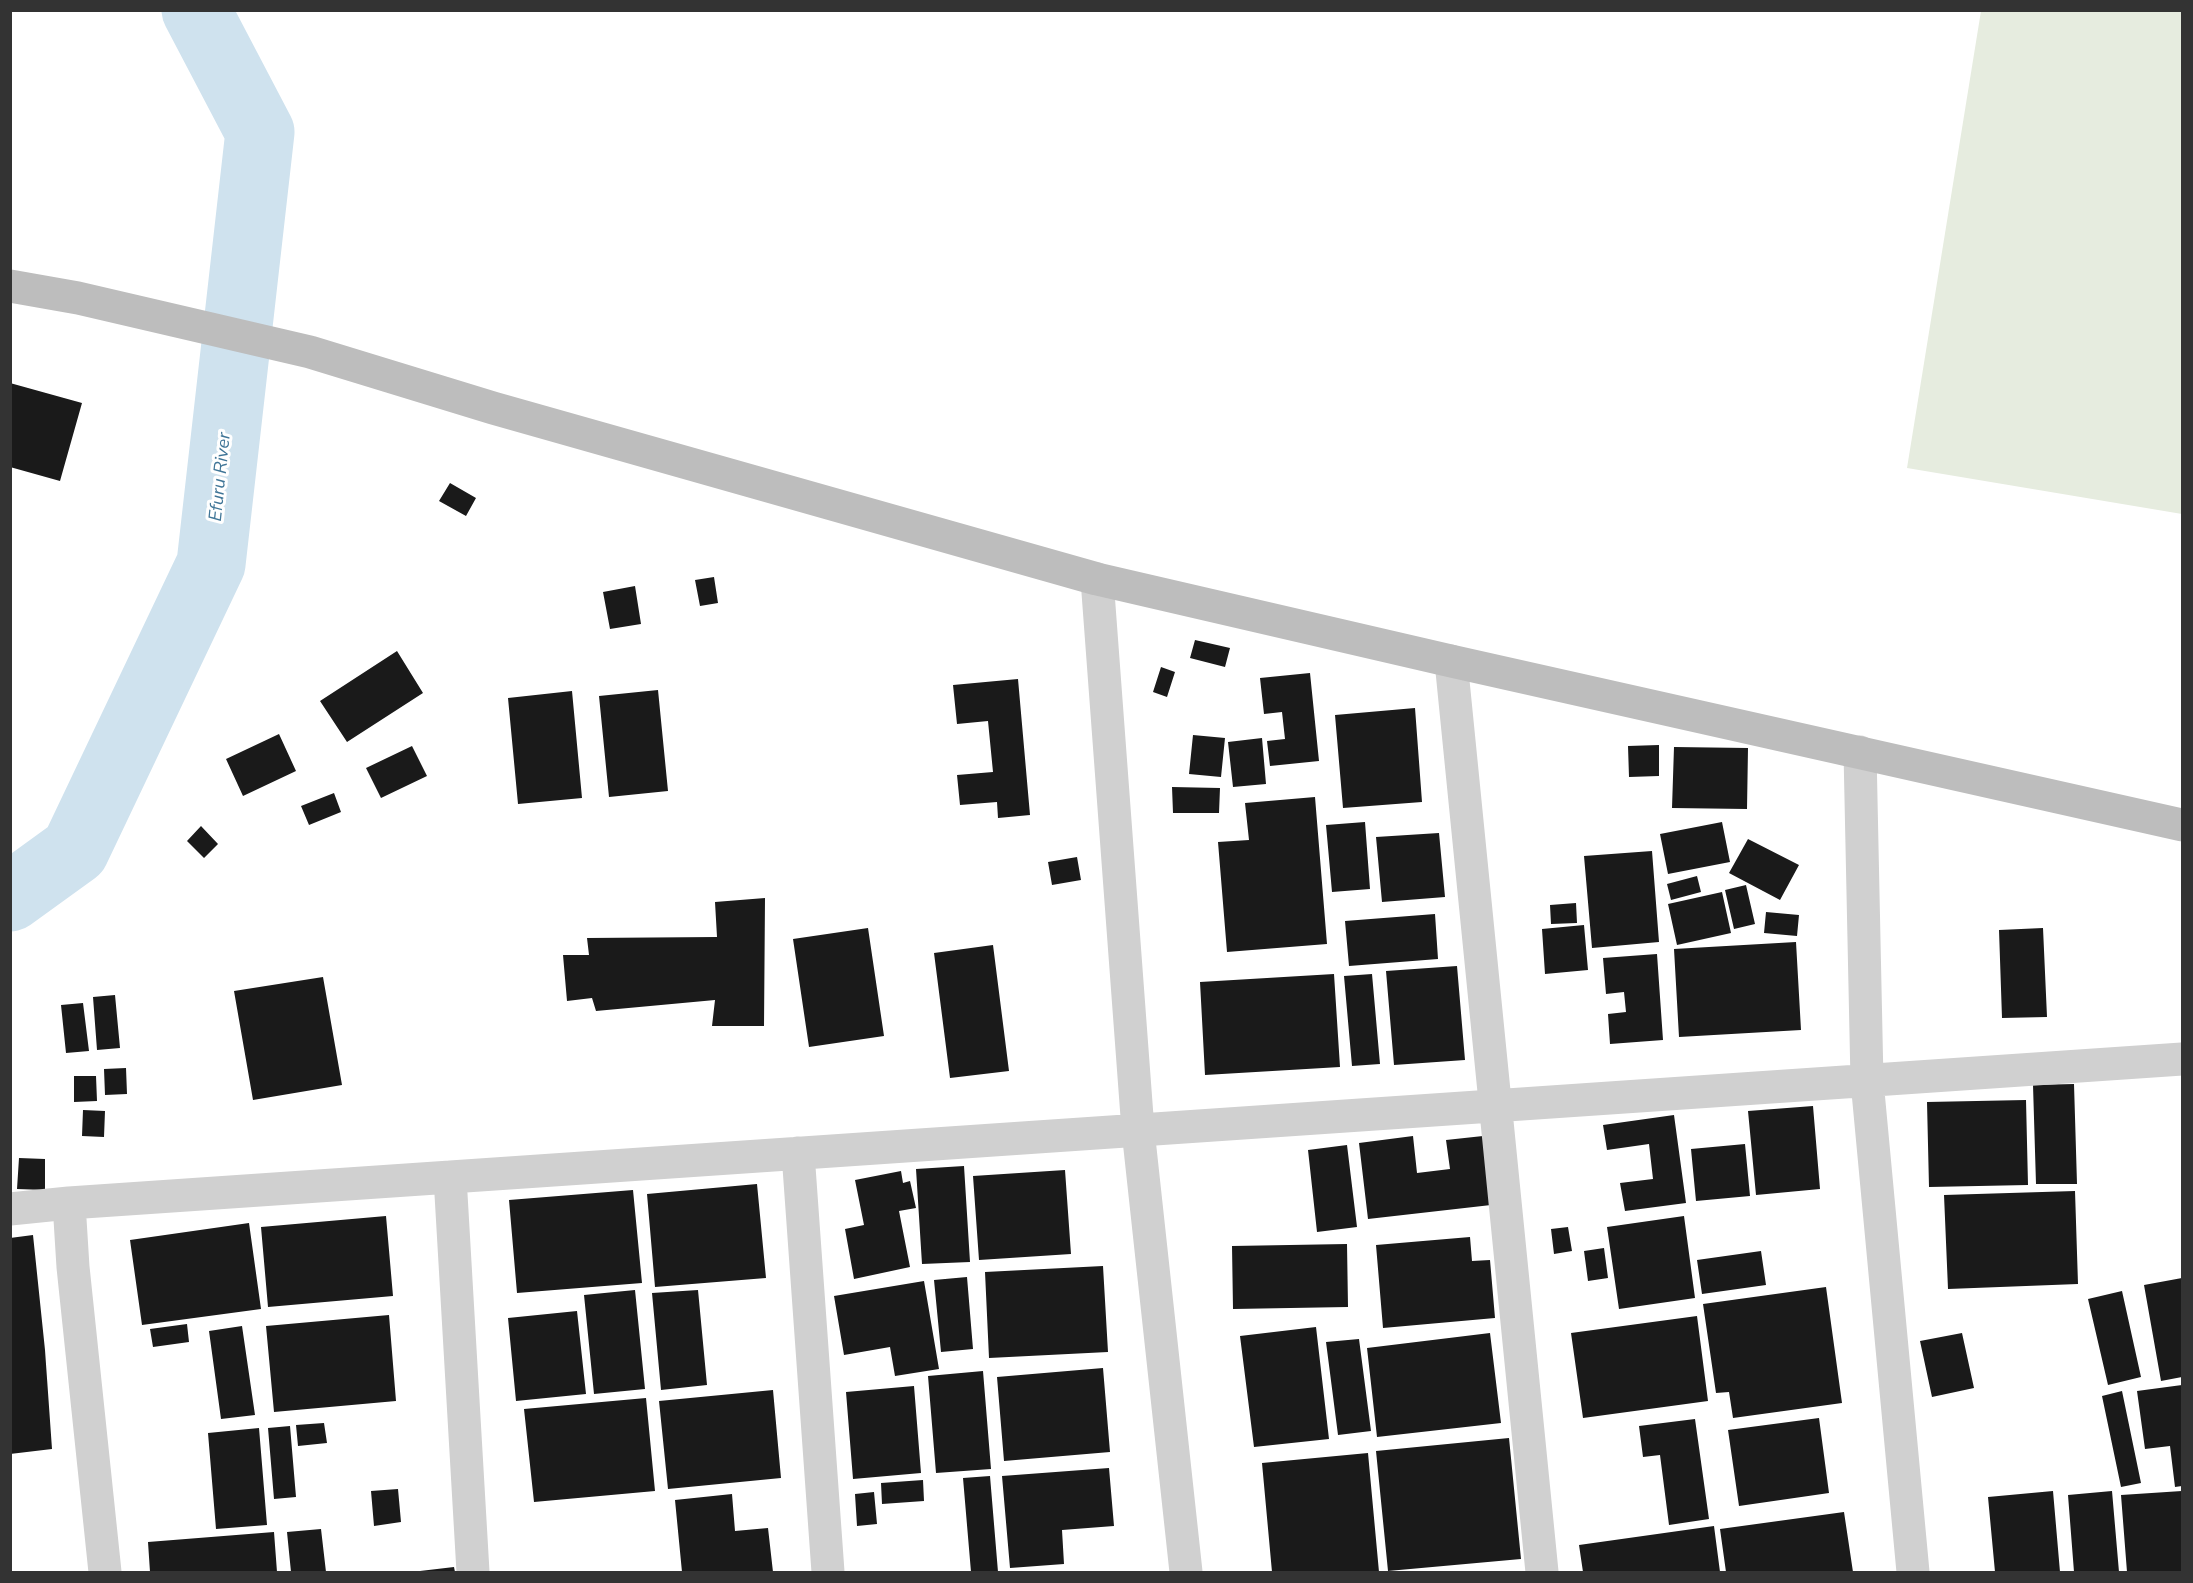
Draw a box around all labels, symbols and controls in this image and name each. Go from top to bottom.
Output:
water label: Efuru River [206,432,236,522]

